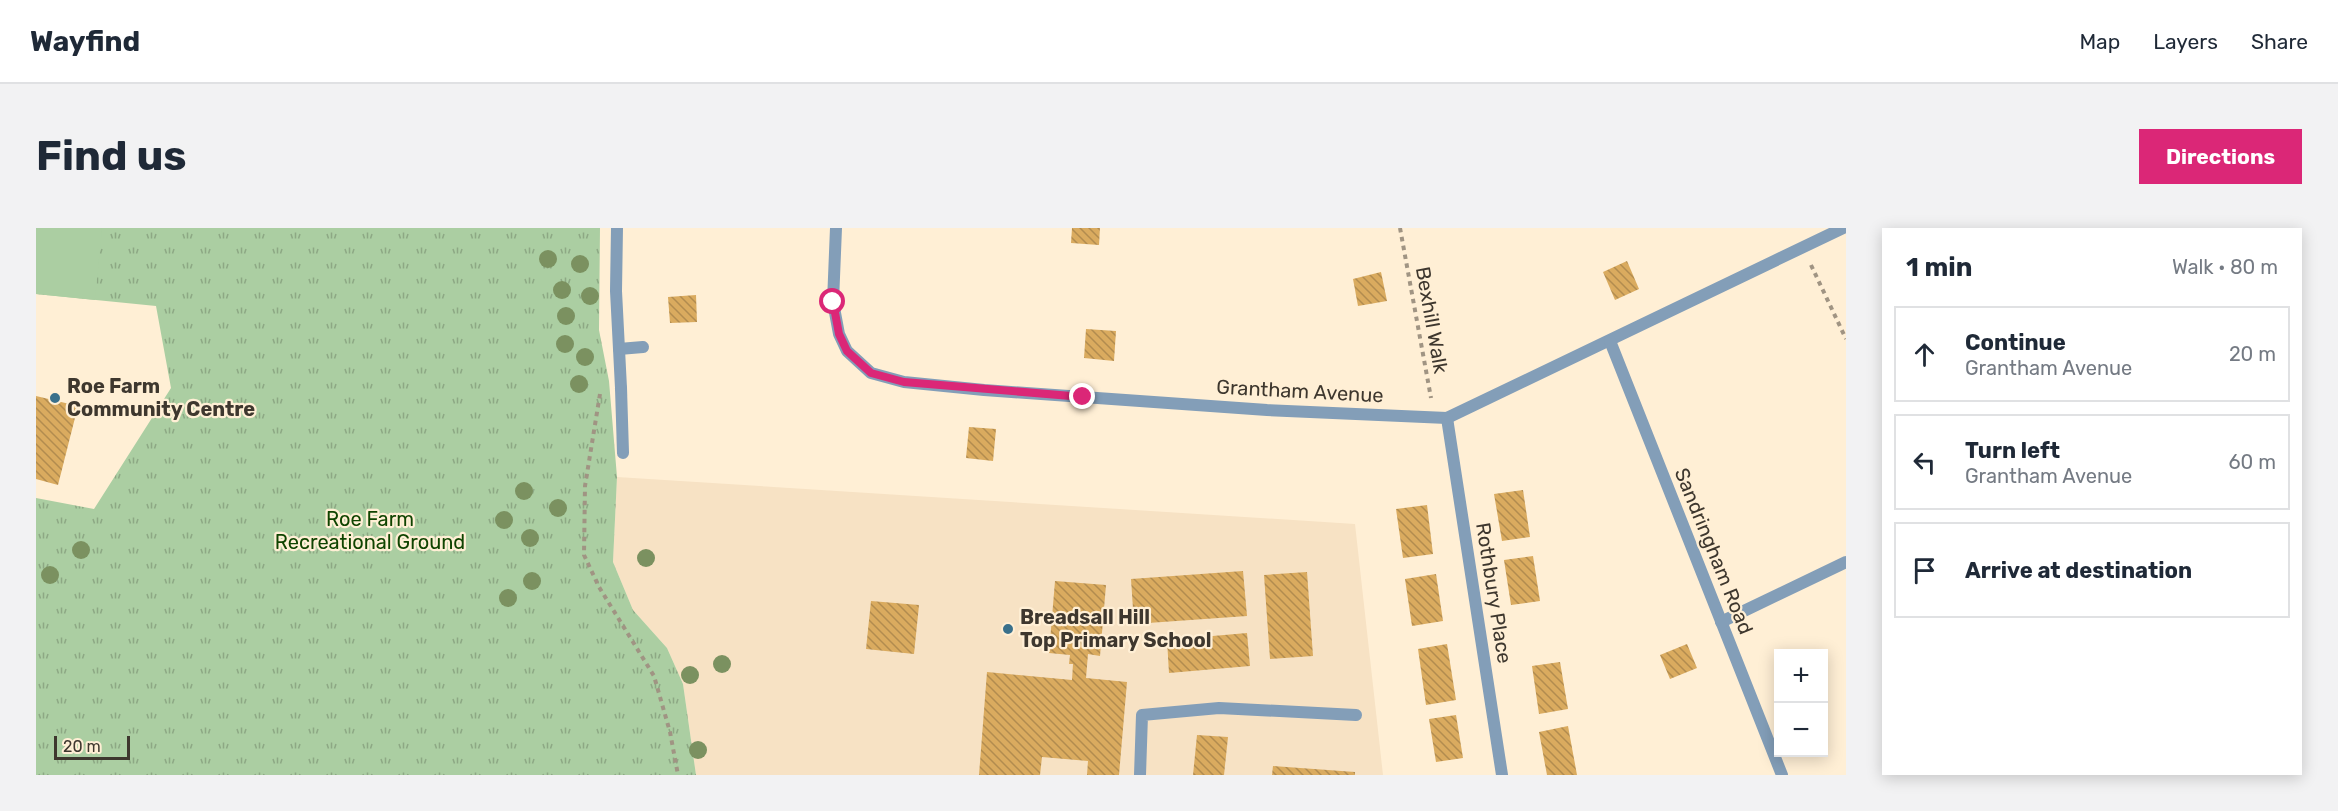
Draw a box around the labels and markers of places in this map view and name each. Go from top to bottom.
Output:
place label: Roe Farm Community Centre [67,374,255,421]
marker: Roe Farm Community Centre [48,391,62,405]
place label: Breadsall Hill Top Primary School [1020,605,1211,652]
marker: Breadsall Hill Top Primary School [1001,622,1015,636]

